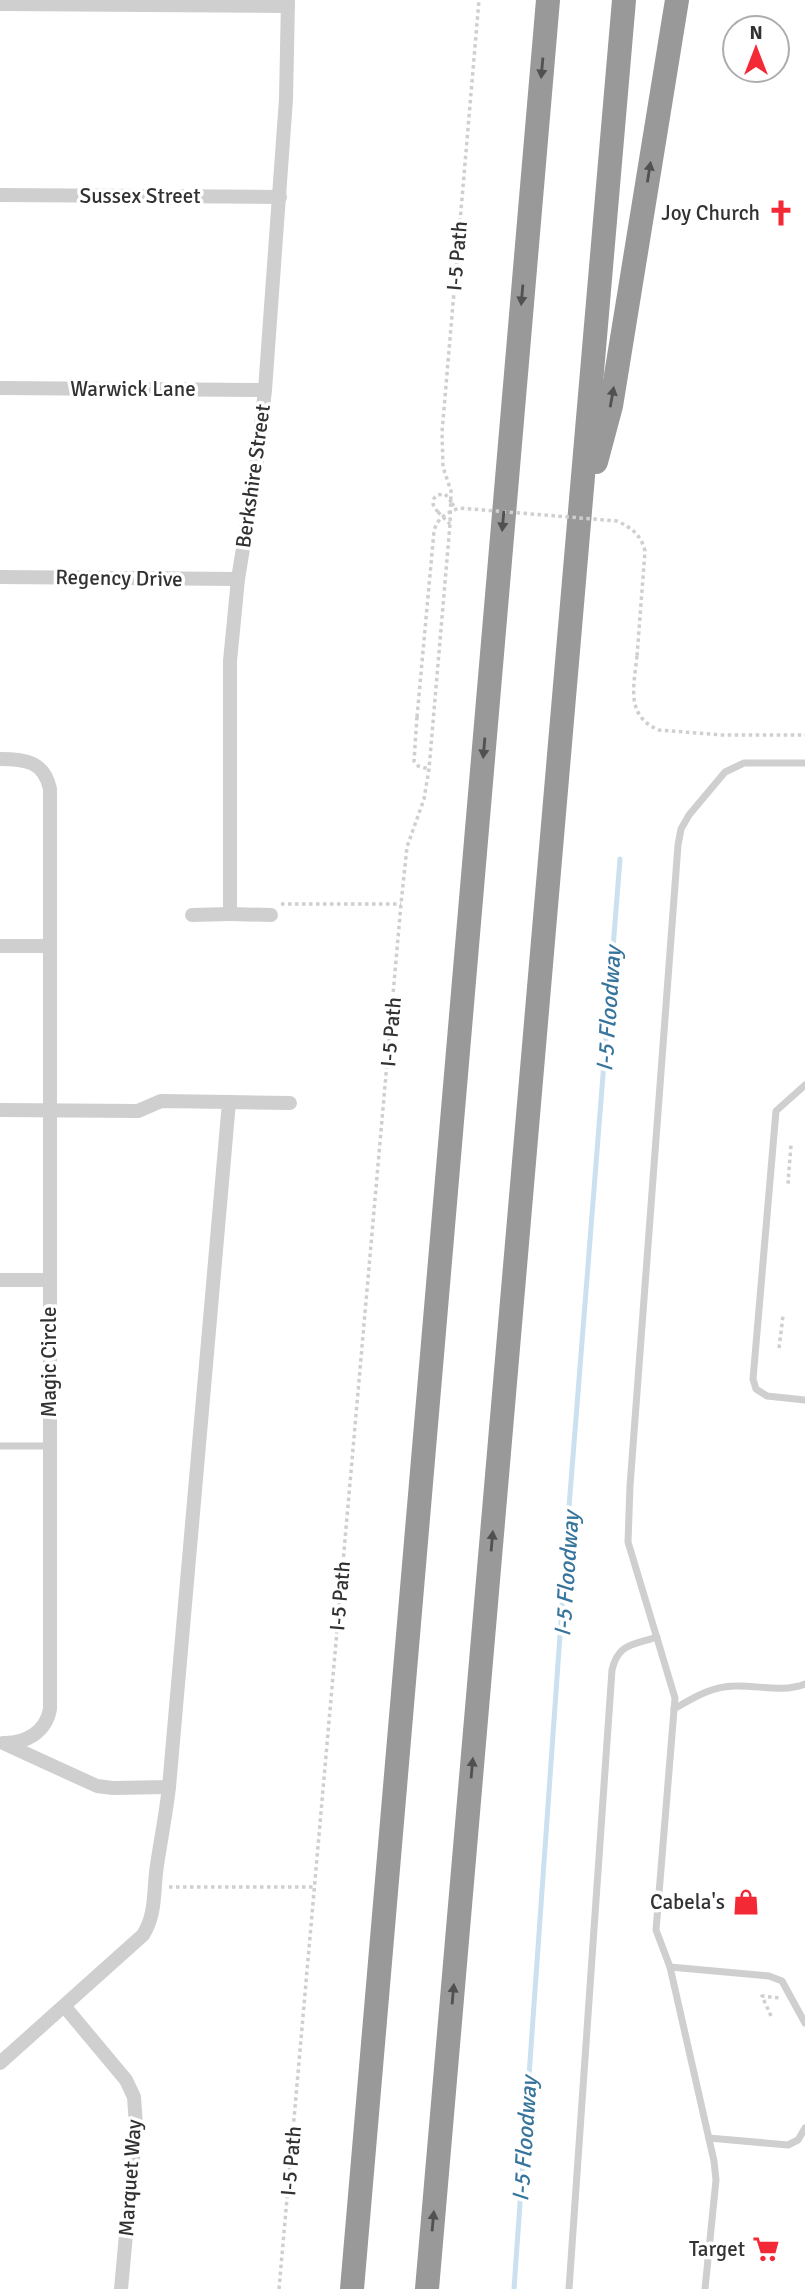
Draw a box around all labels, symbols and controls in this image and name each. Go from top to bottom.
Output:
north arrow [721,14,791,84]
text: N [749,21,763,45]
one-way arrow [536,57,547,79]
one-way arrow [644,161,655,183]
street label: Sussex Street [79,183,201,209]
church icon: Joy Church [766,198,796,228]
place label: Joy Church [661,200,760,226]
street label: I-5 Path [441,220,473,292]
one-way arrow [517,284,528,306]
street label: Warwick Lane [70,376,196,402]
one-way arrow [607,386,618,408]
street label: Berkshire Street [230,402,276,550]
one-way arrow [497,511,508,533]
street label: Regency Drive [55,564,183,592]
one-way arrow [478,737,489,759]
water label: I-5 Floodway [590,942,628,1073]
street label: I-5 Path [375,996,407,1068]
street label: Magic Circle [36,1307,62,1417]
water label: I-5 Floodway [548,1507,586,1638]
one-way arrow [487,1530,498,1552]
street label: I-5 Path [324,1560,356,1632]
one-way arrow [467,1756,478,1778]
shop icon: Cabela's [731,1887,761,1917]
place label: Cabela's [650,1889,725,1915]
one-way arrow [448,1983,459,2005]
water label: I-5 Floodway [506,2072,544,2203]
street label: Marquet Way [113,2118,147,2237]
street label: I-5 Path [275,2125,307,2197]
one-way arrow [428,2210,439,2232]
supermarket icon: Target [751,2234,781,2264]
place label: Target [689,2236,745,2262]

